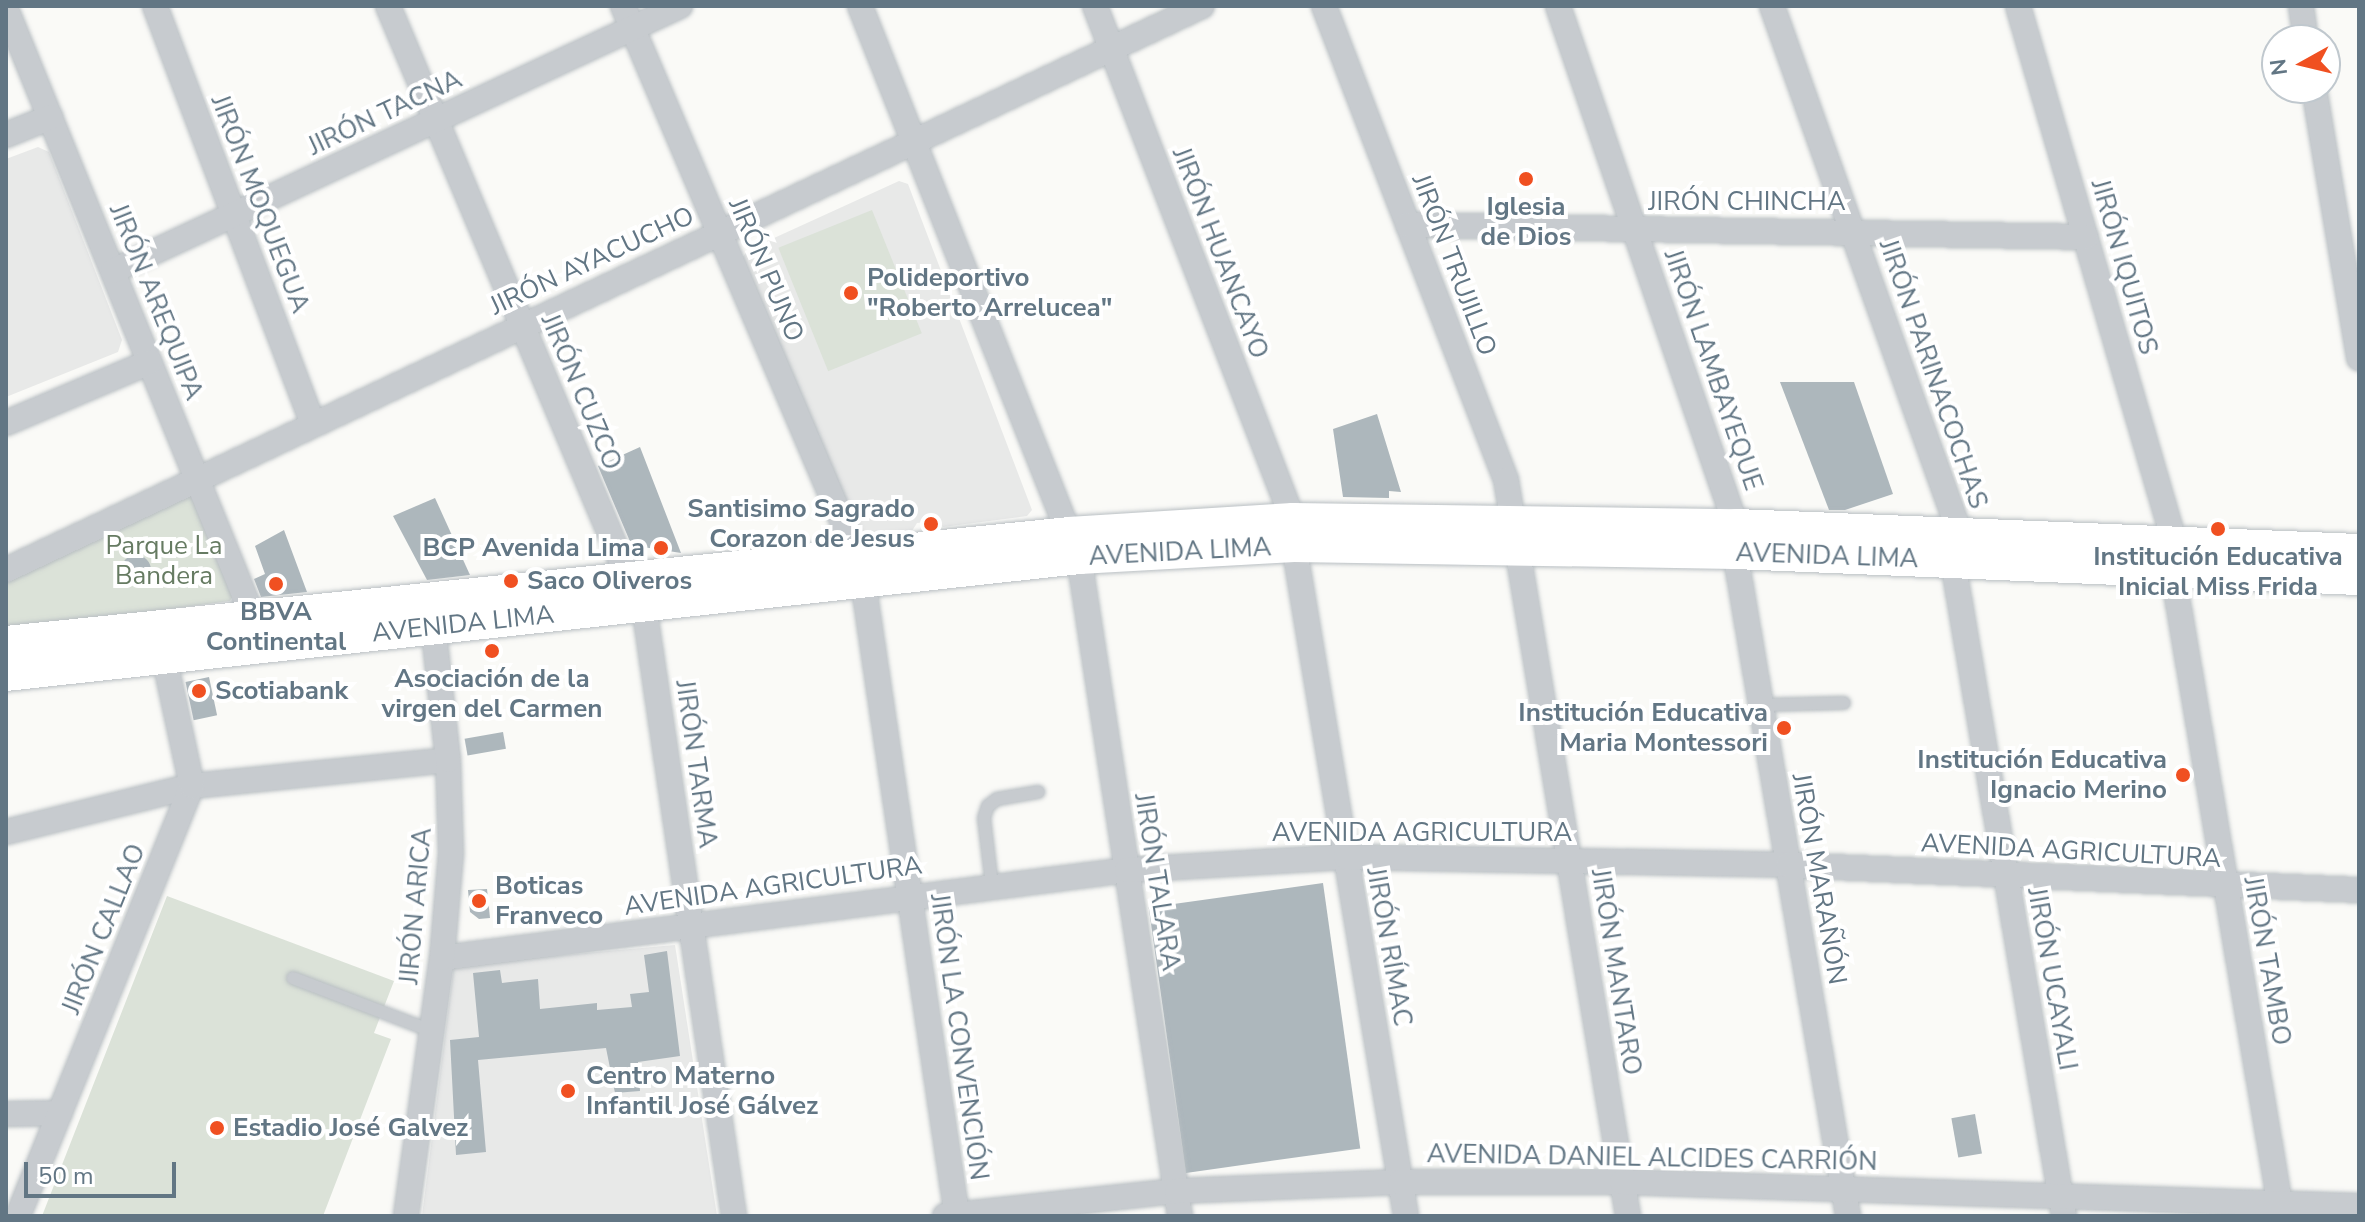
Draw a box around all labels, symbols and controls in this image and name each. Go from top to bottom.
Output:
north arrow [2261,24,2341,104]
text: N [2263,57,2295,77]
street label: JIRÓN TACNA [303,64,467,162]
street label: JIRÓN MOQUEGUA [204,91,316,317]
street label: JIRÓN HUANCAYO [1165,143,1275,363]
street label: JIRÓN TRUJILLO [1405,170,1503,360]
marker: Iglesia de Dios [1517,170,1535,188]
street label: JIRÓN IQUITOS [2084,176,2164,358]
street label: JIRÓN CHINCHA [1648,186,1846,218]
place label: Iglesia de Dios [1481,191,1571,252]
street label: JIRÓN PUNO [722,194,810,346]
street label: JIRÓN AREQUIPA [102,199,210,405]
street label: JIRÓN AYACUCHO [485,200,699,322]
street label: JIRÓN PARINACOCHAS [1872,235,1994,513]
street label: JIRÓN LAMBAYEQUE [1657,245,1769,495]
place label: Polideportivo "Roberto Arrelucea" [867,262,1112,324]
marker: Polideportivo "Roberto Arrelucea" [842,284,860,302]
street label: JIRÓN CUZCO [534,309,628,475]
place label: Santisimo Sagrado Corazon de Jesus [687,493,915,554]
marker: Santisimo Sagrado Corazon de Jesus [922,515,940,533]
marker: Institución Educativa Inicial Miss Frida [2209,520,2227,538]
park label: Parque La Bandera [106,530,222,592]
place label: BCP Avenida Lima [422,532,645,564]
street label: AVENIDA LIMA [1088,532,1272,572]
street label: AVENIDA LIMA [1735,537,1919,575]
marker: BCP Avenida Lima [652,539,670,557]
place label: Institución Educativa Inicial Miss Frida [2093,541,2343,602]
place label: Saco Oliveros [527,565,692,597]
marker: Saco Oliveros [502,572,520,590]
marker: BBVA Continental [267,575,285,593]
place label: BBVA Continental [206,596,346,658]
street label: AVENIDA LIMA [370,599,556,649]
marker: Asociación de la virgen del Carmen [483,642,501,660]
place label: Asociación de la virgen del Carmen [381,663,603,724]
place label: Scotiabank [215,675,348,707]
street label: JIRÓN TARMA [669,678,723,850]
marker: Scotiabank [190,682,208,700]
place label: Institución Educativa Maria Montessori [1518,697,1768,758]
marker: Institución Educativa Maria Montessori [1775,719,1793,737]
place label: Institución Educativa Ignacio Merino [1917,744,2167,806]
marker: Institución Educativa Ignacio Merino [2174,766,2192,784]
street label: JIRÓN MARAÑÓN [1785,771,1853,987]
street label: JIRÓN TALARA [1128,791,1186,973]
street label: AVENIDA AGRICULTURA [1272,817,1572,849]
street label: JIRÓN ARICA [394,826,438,986]
street label: AVENIDA AGRICULTURA [1920,828,2222,874]
street label: JIRÓN CALLAO [56,839,152,1019]
street label: AVENIDA AGRICULTURA [622,850,924,922]
street label: JIRÓN RÍMAC [1360,865,1418,1029]
street label: JIRÓN MANTARO [1584,867,1648,1077]
place label: Boticas Franveco [495,870,603,932]
street label: JIRÓN TAMBO [2237,874,2297,1048]
street label: JIRÓN UCAYALI [2021,885,2083,1073]
marker: Boticas Franveco [470,892,488,910]
street label: JIRÓN LA CONVENCIÓN [923,892,995,1182]
place label: Centro Materno Infantil José Gálvez [586,1060,818,1122]
marker: Centro Materno Infantil José Gálvez [557,1080,579,1102]
place label: Estadio José Galvez [233,1112,468,1144]
marker: Estadio José Galvez [208,1119,226,1137]
street label: AVENIDA DANIEL ALCIDES CARRIÓN [1426,1138,1878,1178]
scale bar [28,1146,180,1196]
text: 50 m [38,1160,94,1192]

